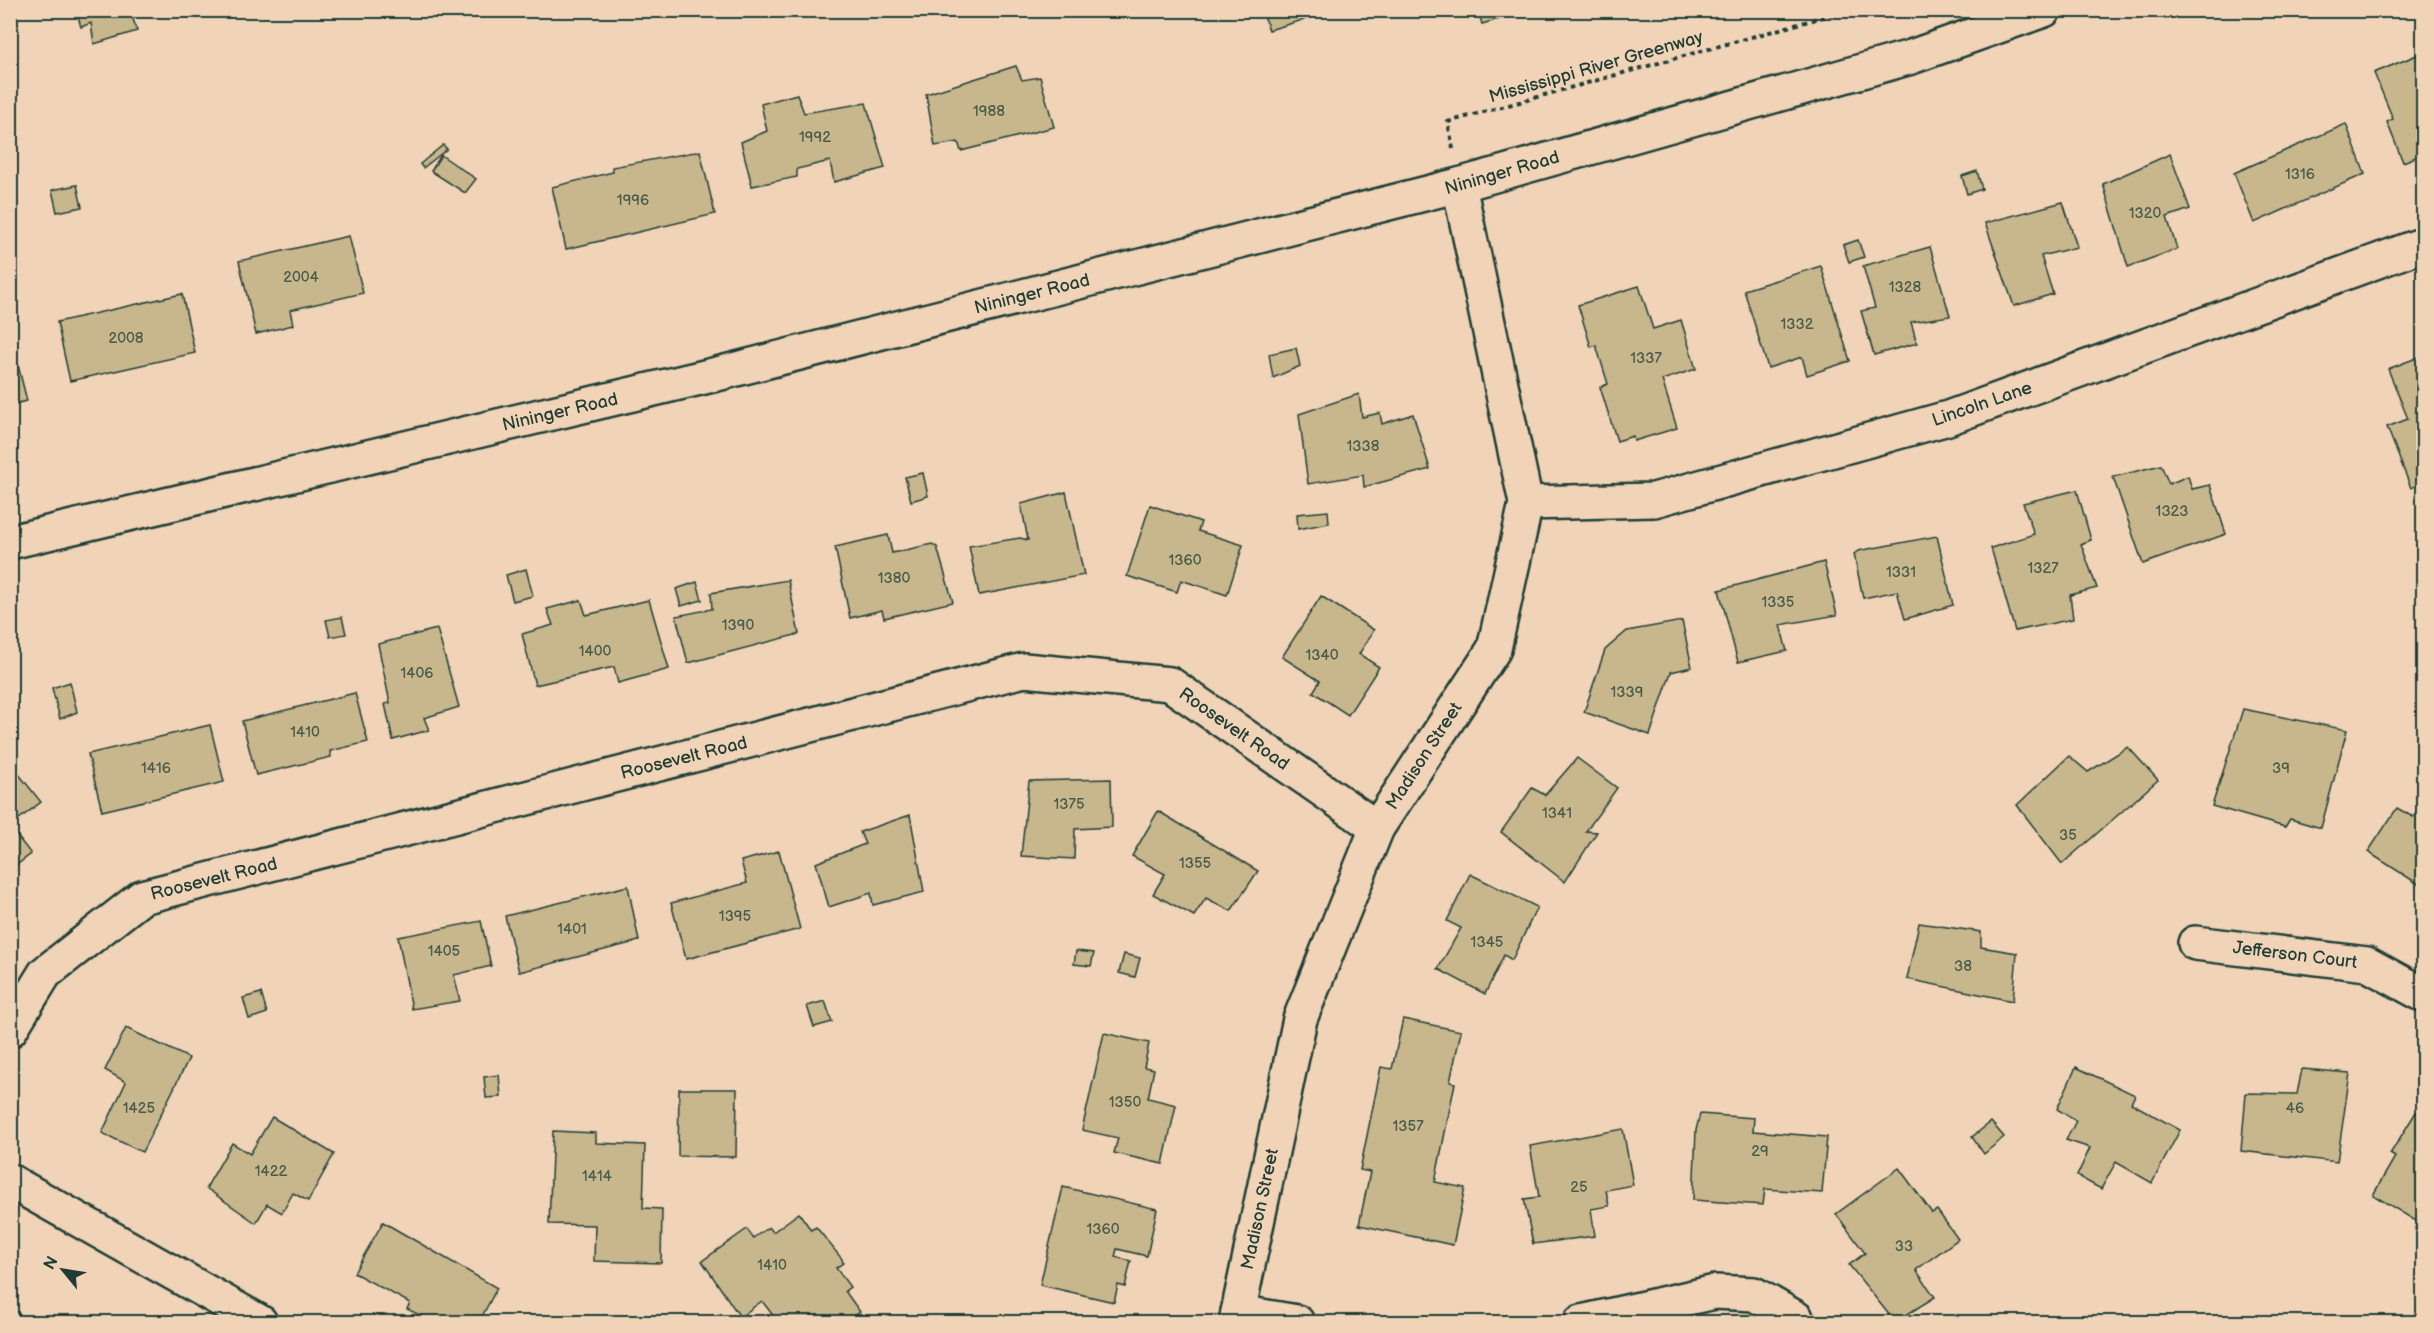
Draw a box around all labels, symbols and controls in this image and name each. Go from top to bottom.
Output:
street label: Mississippi River Greenway [1486,26,1706,108]
house number: 1988 [973,102,1005,121]
house number: 1992 [799,128,831,147]
street label: Nininger Road [1442,147,1562,199]
house number: 1316 [2285,165,2315,184]
house number: 1996 [617,191,649,210]
house number: 1320 [2129,204,2162,223]
house number: 2004 [283,268,319,287]
street label: Nininger Road [972,270,1092,318]
house number: 1328 [1889,278,1922,297]
house number: 1332 [1780,315,1814,334]
house number: 2008 [108,329,144,348]
house number: 1337 [1630,349,1662,368]
street label: Lincoln Lane [1929,377,2035,431]
street label: Nininger Road [500,388,620,436]
house number: 1338 [1346,437,1380,456]
house number: 1323 [2156,502,2188,521]
house number: 1360 [1168,551,1202,570]
house number: 1327 [2027,559,2059,578]
house number: 1331 [1886,563,1916,582]
house number: 1380 [878,569,910,588]
house number: 1335 [1762,593,1794,612]
house number: 1390 [722,616,754,635]
house number: 1400 [579,642,611,661]
house number: 1340 [1305,646,1339,665]
house number: 1406 [401,664,433,683]
street label: Roosevelt Road [1175,683,1293,775]
house number: 1339 [1611,683,1643,702]
street label: Madison Street [1382,698,1467,813]
house number: 1410 [290,723,320,742]
street label: Roosevelt Road [618,732,750,784]
house number: 1416 [141,759,171,778]
house number: 39 [2272,759,2290,778]
house number: 1375 [1054,795,1085,814]
house number: 1341 [1542,804,1572,823]
house number: 35 [2059,826,2077,845]
street label: Roosevelt Road [148,853,280,905]
house number: 1355 [1179,854,1211,873]
house number: 1395 [719,907,751,926]
house number: 1401 [557,920,587,939]
house number: 1345 [1471,933,1503,952]
street label: Jefferson Court [2232,937,2359,973]
house number: 1405 [428,942,460,961]
house number: 38 [1954,957,1972,976]
house number: 1350 [1109,1093,1141,1112]
house number: 1425 [123,1099,155,1118]
house number: 46 [2286,1099,2304,1118]
house number: 1357 [1393,1117,1424,1136]
house number: 29 [1751,1142,1769,1161]
street label: Madison Street [1237,1146,1283,1272]
house number: 1422 [255,1162,287,1181]
house number: 1414 [582,1167,612,1186]
house number: 25 [1570,1178,1588,1197]
house number: 1360 [1086,1220,1120,1239]
house number: 33 [1895,1237,1913,1256]
north arrow [33,1240,93,1300]
text: N [40,1253,63,1273]
house number: 1410 [757,1256,787,1275]

